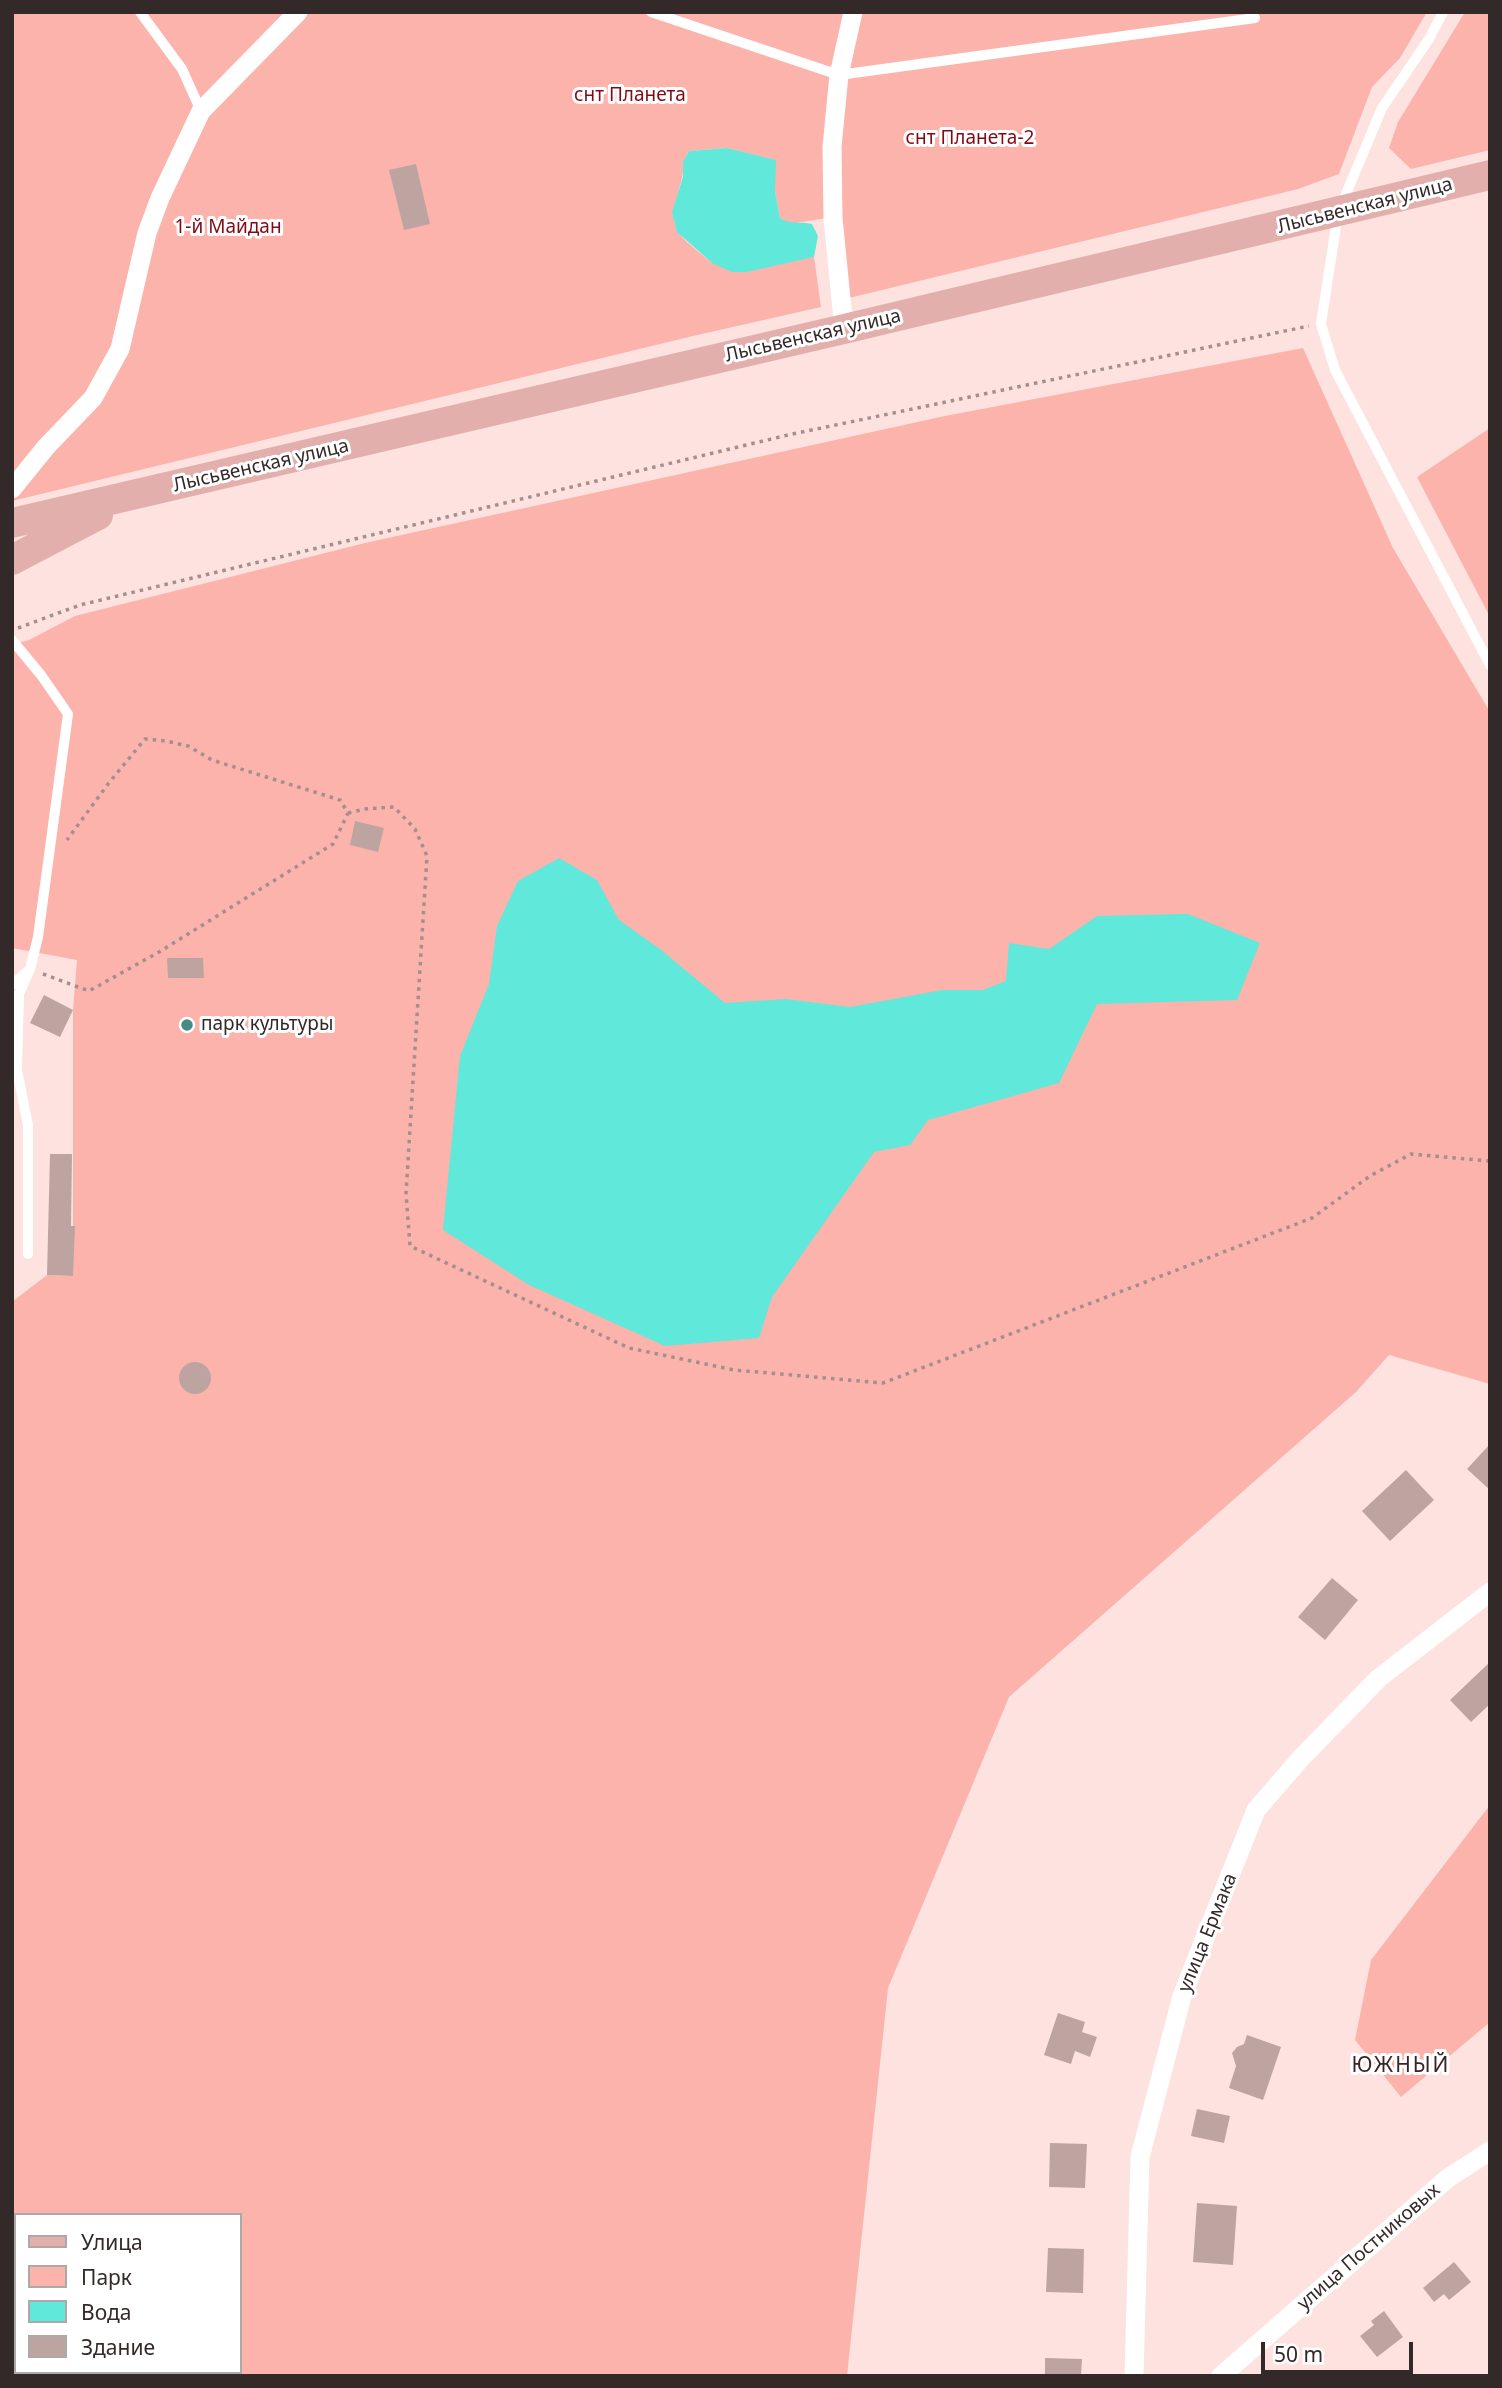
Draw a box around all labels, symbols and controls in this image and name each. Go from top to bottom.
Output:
park label: снт Планета [574,85,686,107]
park label: снт Планета-2 [906,128,1034,150]
street label: Лысьвенская улица [1275,173,1455,239]
park label: 1-й Майдан [174,217,282,239]
street label: Лысьвенская улица [723,305,903,367]
street label: Лысьвенская улица [171,435,351,497]
place label: парк культуры [201,1014,333,1036]
marker: парк культуры [179,1017,195,1033]
street label: улица Ермака [1174,1870,1242,1996]
district label: ЮЖНЫЙ [1352,2053,1450,2079]
street label: улица Постниковых [1293,2179,1445,2315]
legend [14,2213,242,2374]
text: Улица [81,2228,143,2256]
text: Парк [81,2263,132,2291]
text: Вода [81,2298,131,2326]
scale bar [1264,2328,1416,2372]
text: Здание [81,2333,155,2361]
text: 50 m [1274,2340,1323,2368]

